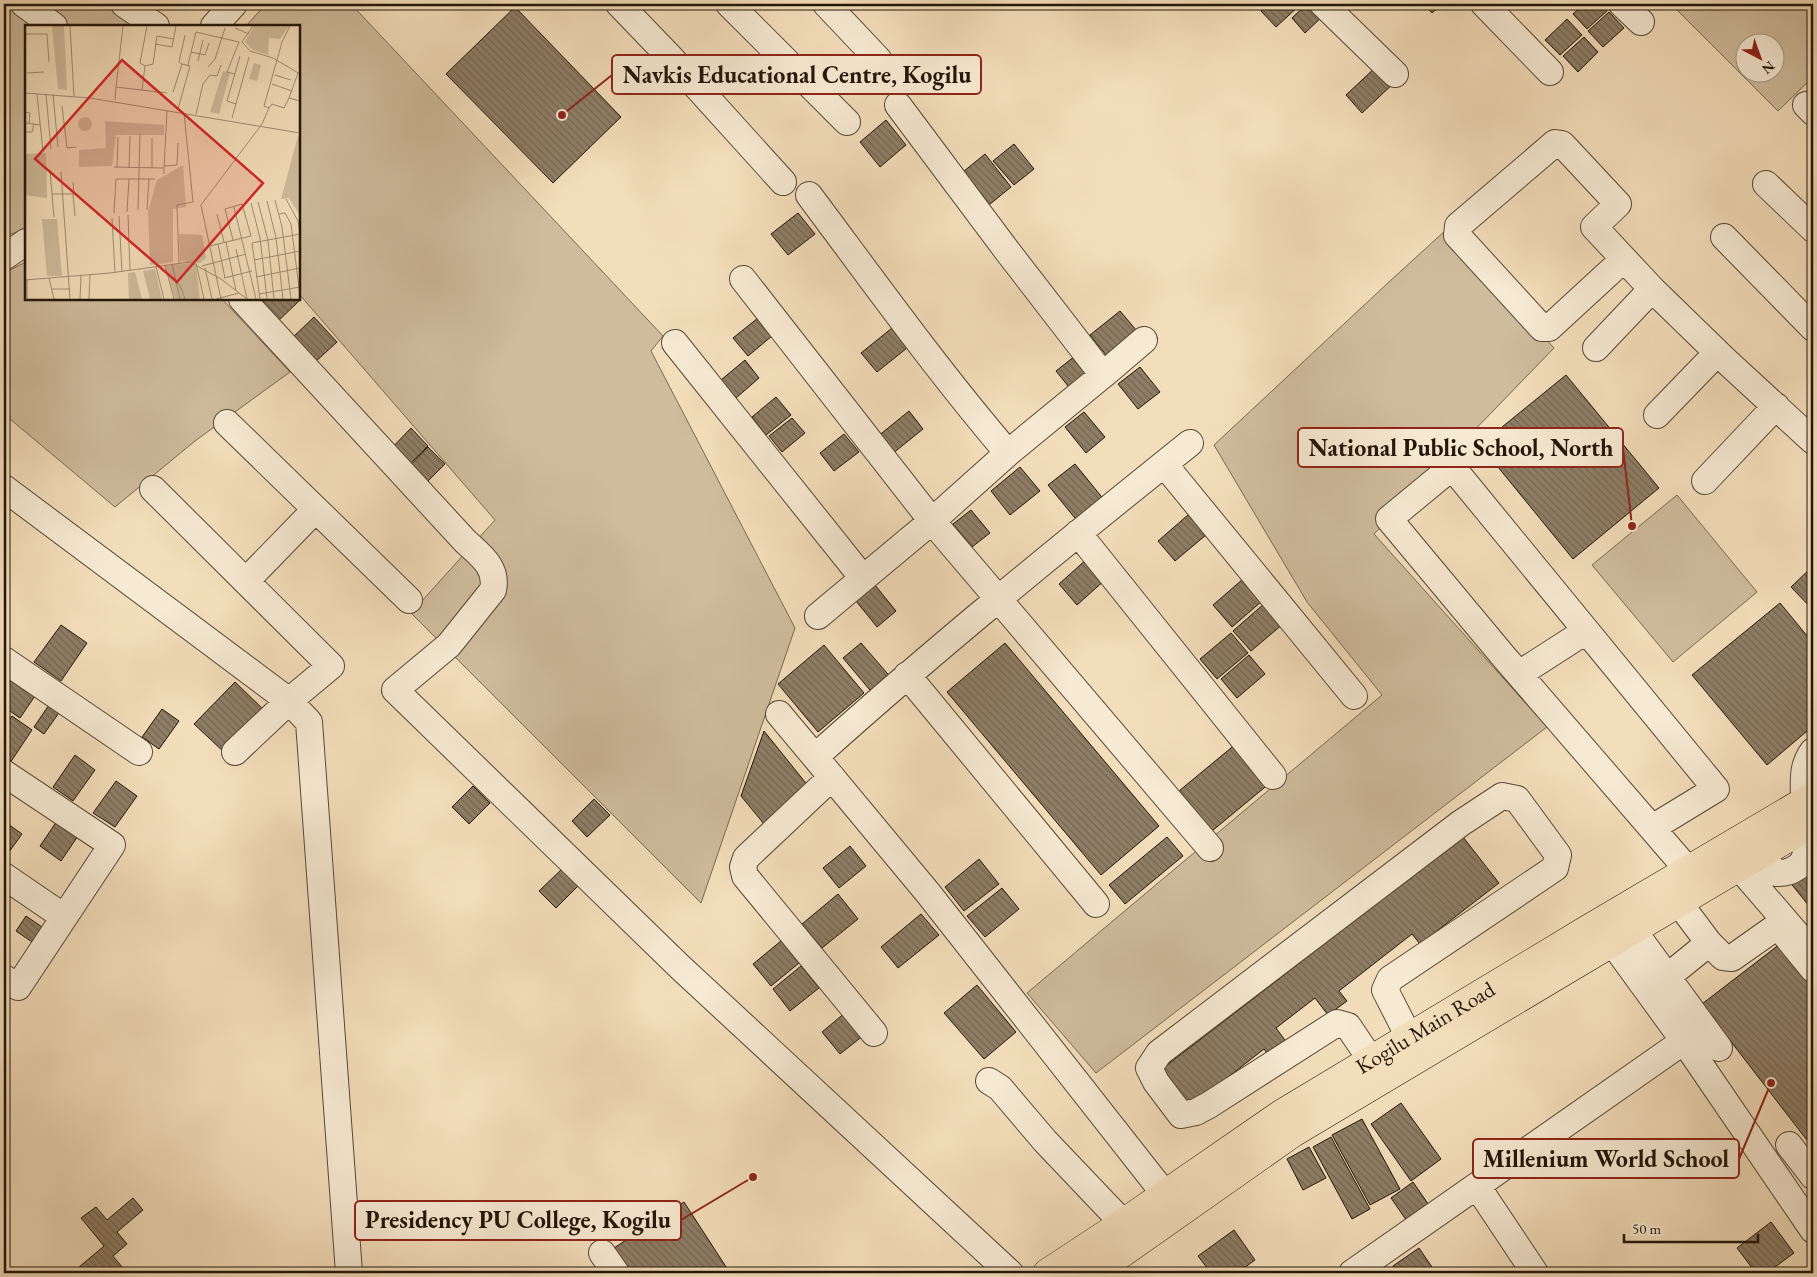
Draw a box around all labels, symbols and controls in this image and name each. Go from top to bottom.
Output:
inset map [25,25,300,300]
north arrow [1734,32,1784,82]
callout: Navkis Educational Centre, Kogilu [612,55,981,94]
text: N [1758,57,1779,79]
text: Navkis Educational Centre, Kogilu [623,59,972,91]
callout: National Public School, North [1298,428,1623,467]
text: National Public School, North [1309,432,1614,463]
street label: Kogilu Main Road [1350,974,1501,1081]
callout: Millenium World School [1473,1139,1739,1178]
text: Millenium World School [1483,1143,1729,1174]
callout: Presidency PU College, Kogilu [355,1201,681,1240]
text: Presidency PU College, Kogilu [365,1204,672,1236]
scale bar [1624,1212,1758,1244]
text: 50 m [1632,1219,1661,1238]

